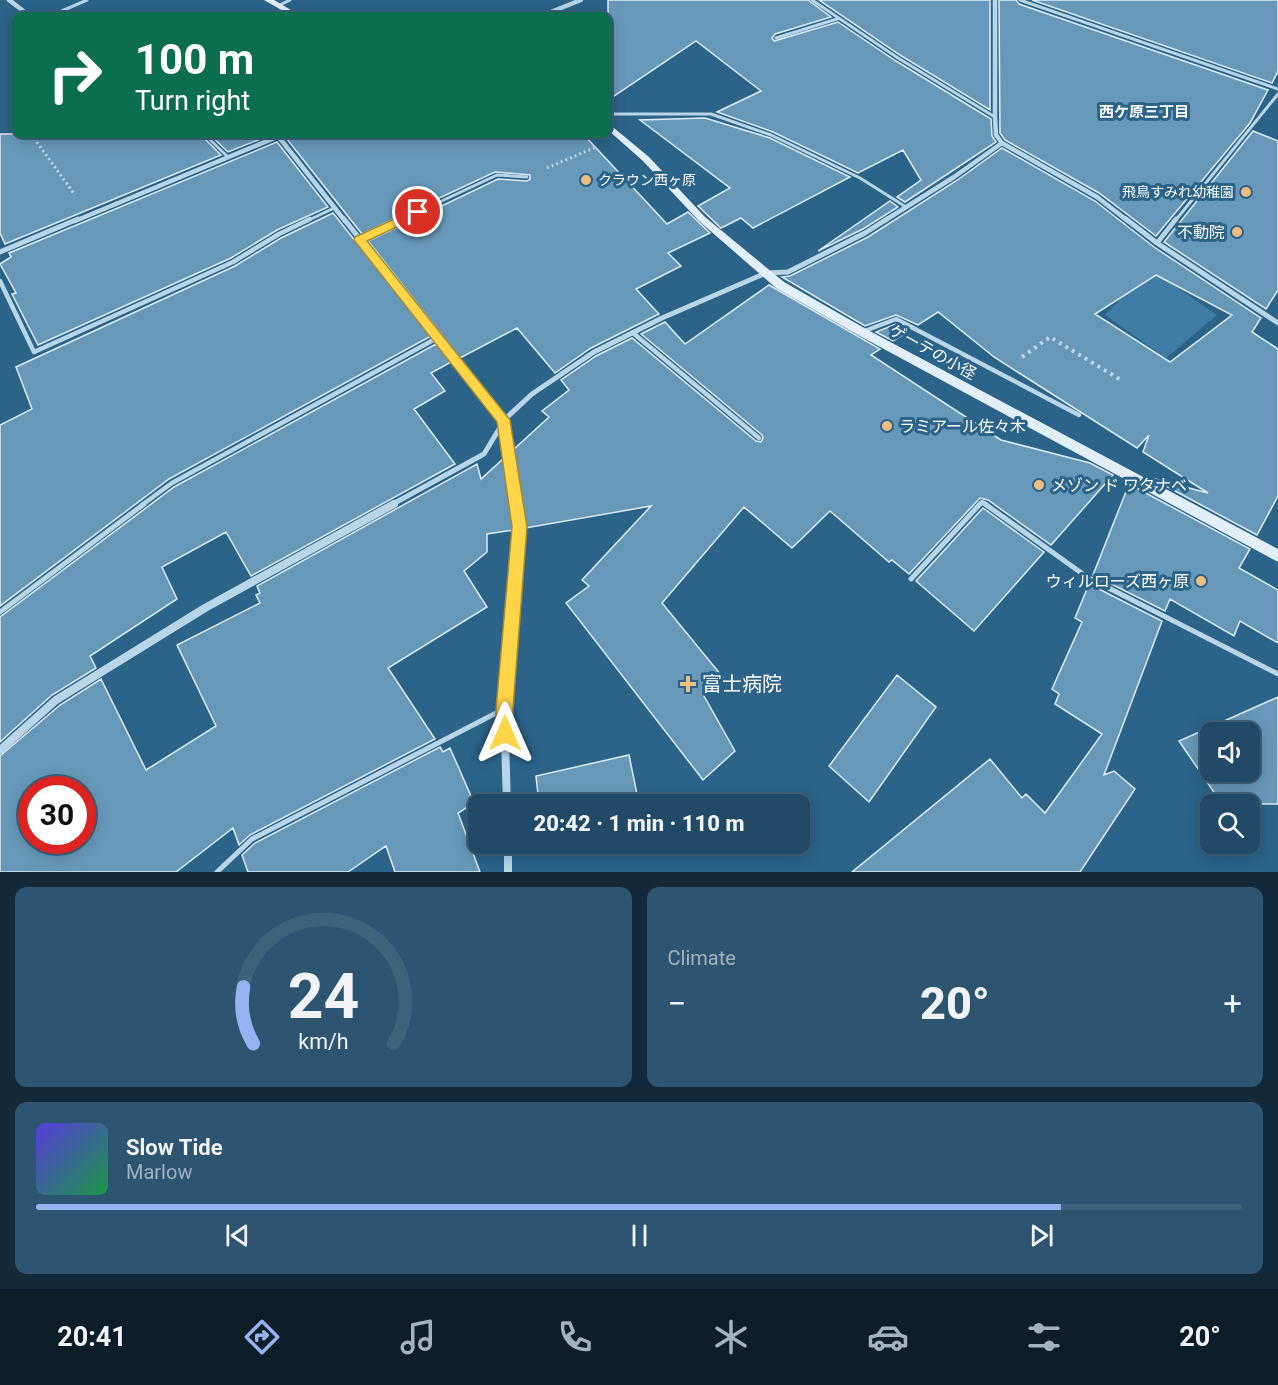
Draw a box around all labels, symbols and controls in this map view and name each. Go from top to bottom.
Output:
text: 100 m [135,35,254,84]
icon: right [36,36,114,114]
text: Turn right [135,85,250,117]
district label: 西ケ原三丁目 [1099,103,1189,121]
place label: クラウン西ヶ原 [598,172,696,188]
marker: クラウン西ヶ原 [579,173,593,187]
place label: 飛鳥すみれ幼稚園 [1122,184,1234,200]
marker: 飛鳥すみれ幼稚園 [1239,185,1253,199]
pin [392,186,443,237]
icon: arrive [401,195,434,228]
place label: 不動院 [1177,223,1225,242]
marker: 不動院 [1230,225,1244,239]
street label: ゲーテの小径 [886,320,980,384]
place label: ラミアール佐々木 [899,417,1026,436]
marker: ラミアール佐々木 [880,419,894,433]
place label: メゾン ド ワタナベ [1051,476,1187,495]
marker: メゾン ド ワタナベ [1032,478,1046,492]
place label: ウィルローズ西ヶ原 [1046,572,1189,591]
marker: ウィルローズ西ヶ原 [1194,574,1208,588]
place label: 富士病院 [702,672,782,696]
marker: 富士病院 [679,675,697,693]
position arrow [473,701,537,765]
map controls [1200,722,1260,854]
button: sound [1200,722,1260,782]
speed limit sign: 30 [18,776,96,854]
button: search [1200,794,1260,854]
text: 20:42 · 1 min · 110 m [534,811,744,836]
text: Climate [668,946,736,970]
text: 24 [287,960,359,1033]
text: 20° [920,977,990,1030]
text: − [668,984,686,1023]
text: + [1223,984,1242,1023]
text: km/h [298,1029,348,1054]
text: Slow Tide [126,1135,223,1160]
text: Marlow [126,1160,192,1184]
icon: previous [221,1219,254,1252]
icon: pause [623,1219,656,1252]
icon: next [1025,1219,1058,1252]
icon: directions [241,1316,283,1358]
icon: music [397,1316,439,1358]
icon: phone [554,1316,596,1358]
icon: climate [710,1316,752,1358]
icon: car [867,1316,909,1358]
icon: filters [1023,1316,1065,1358]
text: 20:41 [57,1321,127,1353]
text: 20° [1179,1321,1221,1353]

